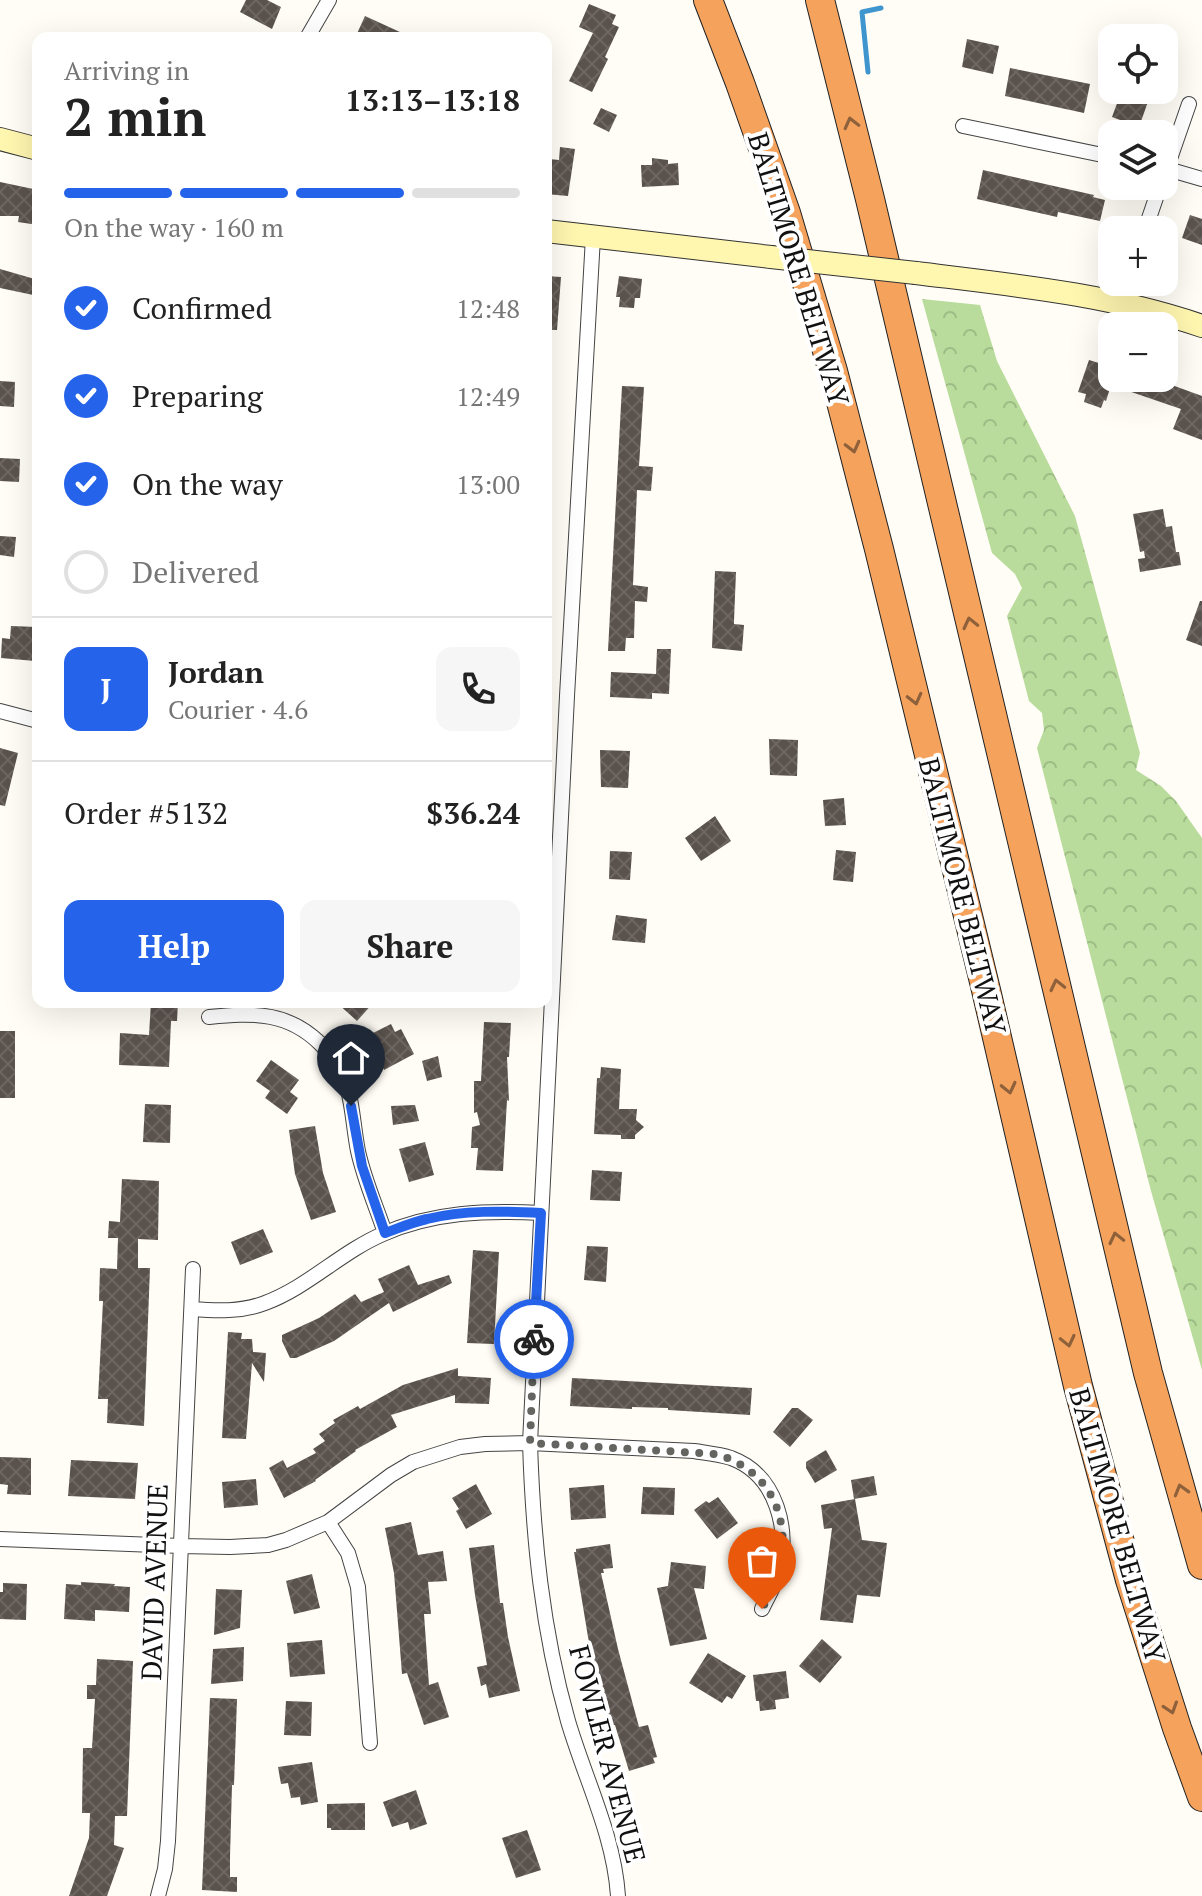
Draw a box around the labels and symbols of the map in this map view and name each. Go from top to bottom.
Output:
one-way arrow [844,117,861,131]
street label: BALTIMORE BELTWAY [740,128,858,411]
one-way arrow [843,439,860,453]
one-way arrow [962,617,979,630]
one-way arrow [906,692,923,706]
street label: BALTIMORE BELTWAY [911,754,1016,1039]
one-way arrow [1049,978,1066,992]
pin [317,1024,385,1106]
one-way arrow [999,1081,1016,1095]
one-way arrow [1109,1232,1126,1245]
courier [494,1299,574,1379]
one-way arrow [1058,1334,1075,1348]
street label: BALTIMORE BELTWAY [1061,1383,1175,1667]
street label: DAVID AVENUE [132,1483,176,1681]
one-way arrow [1174,1483,1190,1497]
pin [728,1527,796,1609]
street label: FOWLER AVENUE [561,1641,655,1867]
one-way arrow [1161,1700,1177,1714]

